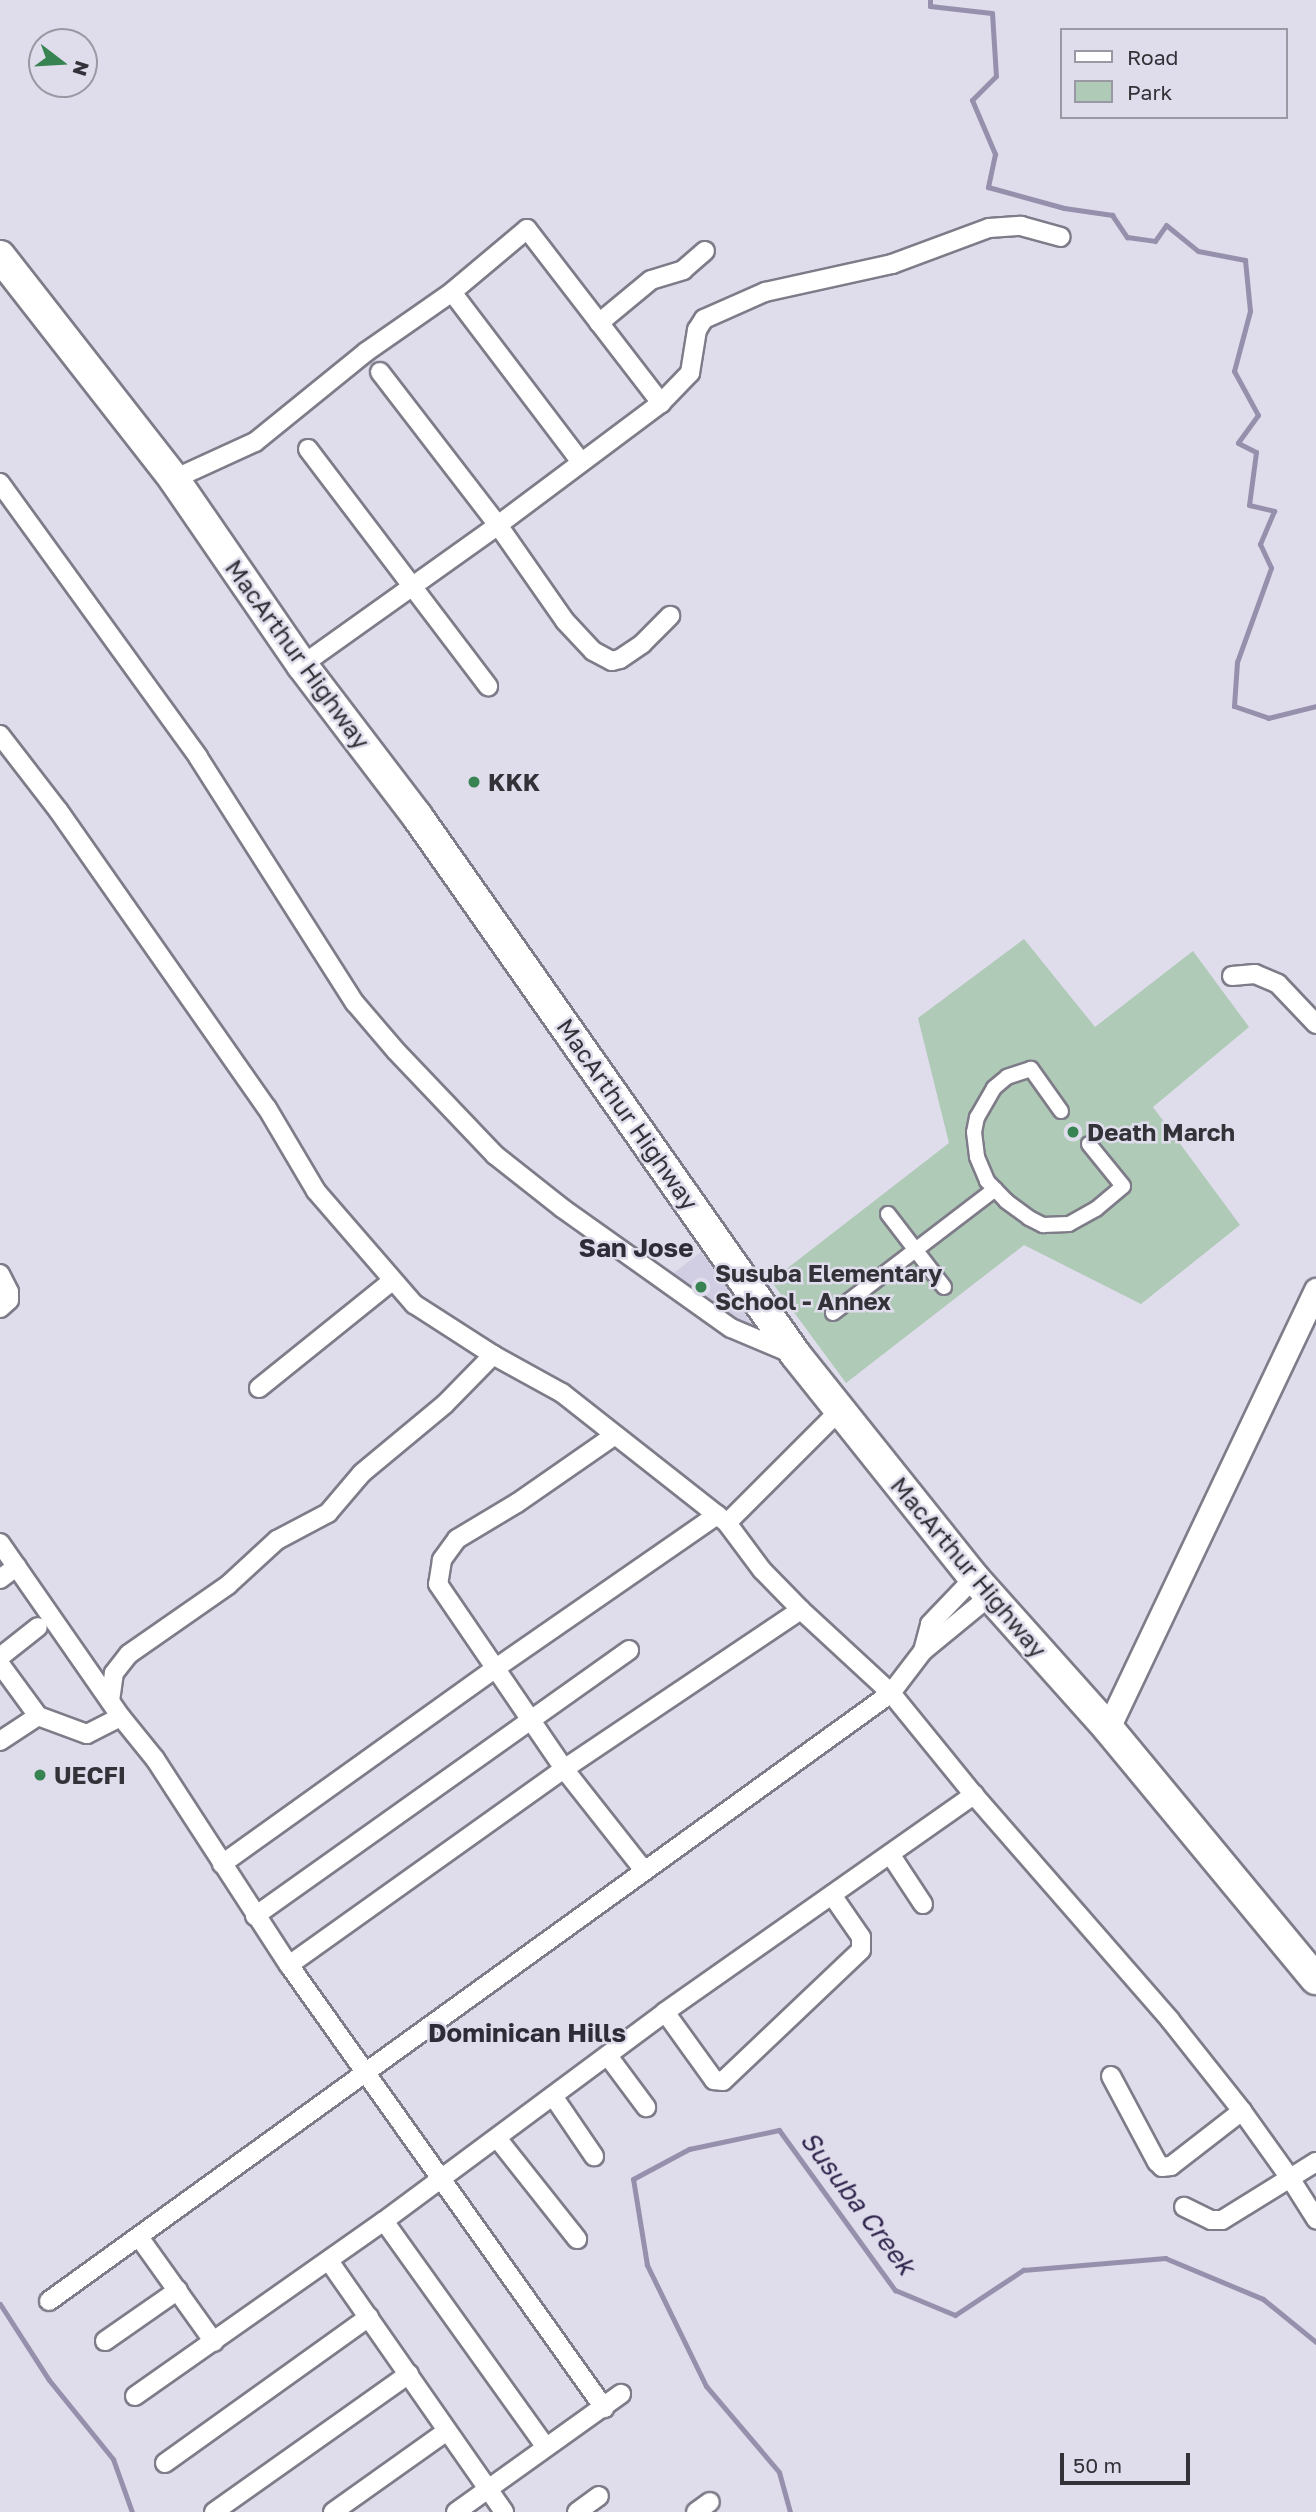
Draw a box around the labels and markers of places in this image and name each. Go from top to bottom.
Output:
place label: KKK [488,768,540,796]
marker: KKK [466,774,482,790]
place label: Death March [1087,1118,1235,1146]
marker: Death March [1065,1124,1081,1140]
place label: Susuba Elementary School - Annex [715,1259,942,1315]
marker: Susuba Elementary School - Annex [693,1279,709,1295]
place label: UECFI [54,1761,126,1789]
marker: UECFI [32,1767,48,1783]

